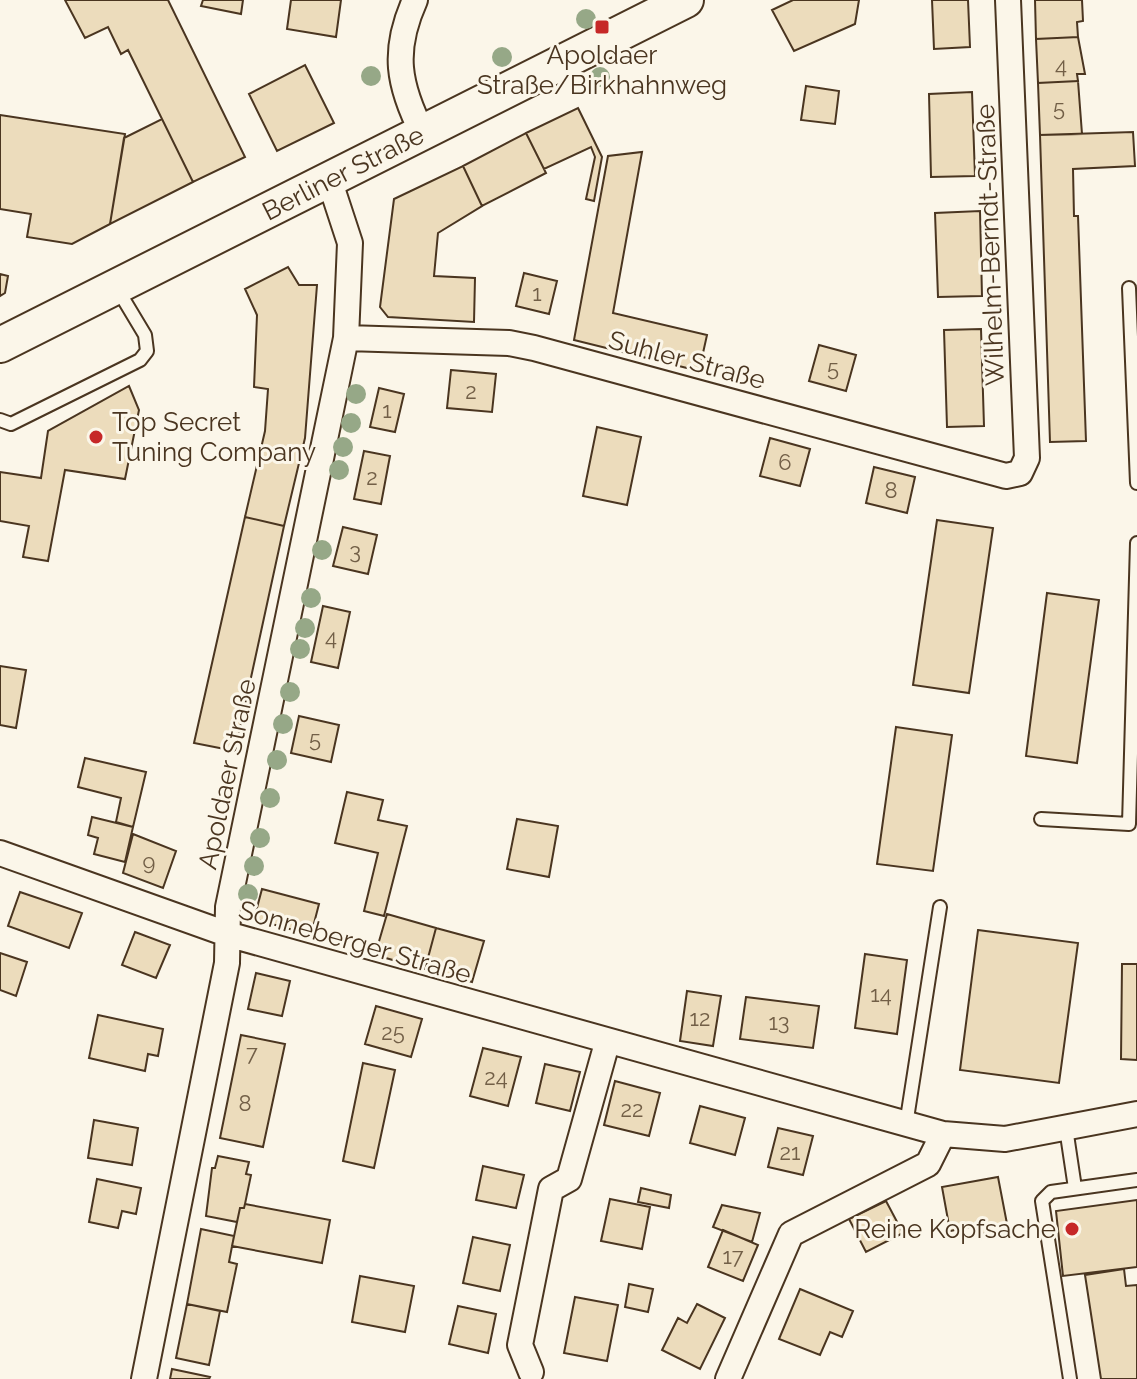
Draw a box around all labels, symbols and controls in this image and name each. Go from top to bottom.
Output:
marker: Apoldaer Straße/Birkhahnweg [593,18,611,36]
place label: Apoldaer Straße/Birkhahnweg [477,40,727,100]
house number: 4 [1055,52,1067,78]
house number: 5 [1053,95,1065,121]
street label: Wilhelm-Berndt-Straße [970,104,1010,386]
street label: Berliner Straße [257,119,429,227]
house number: 1 [532,280,542,306]
street label: Suhler Straße [605,325,769,395]
house number: 5 [827,355,839,381]
house number: 2 [465,378,477,404]
house number: 1 [382,397,392,423]
place label: Top Secret Tuning Company [112,407,316,467]
marker: Top Secret Tuning Company [87,428,105,446]
house number: 6 [778,449,792,475]
house number: 2 [366,464,378,490]
house number: 8 [884,477,898,503]
house number: 3 [349,538,361,564]
house number: 4 [325,624,337,650]
street label: Apoldaer Straße [192,676,262,872]
house number: 5 [309,726,321,752]
house number: 9 [143,849,155,875]
street label: Sonneberger Straße [235,894,475,990]
house number: 14 [870,981,892,1007]
house number: 12 [690,1005,710,1031]
house number: 13 [768,1009,790,1035]
house number: 25 [381,1019,405,1045]
house number: 7 [246,1040,258,1066]
house number: 24 [484,1064,508,1090]
house number: 8 [238,1090,252,1116]
house number: 22 [621,1096,643,1122]
house number: 21 [780,1139,800,1165]
place label: Reine Kopfsache [854,1214,1056,1244]
marker: Reine Kopfsache [1063,1220,1081,1238]
house number: 17 [722,1243,744,1269]

